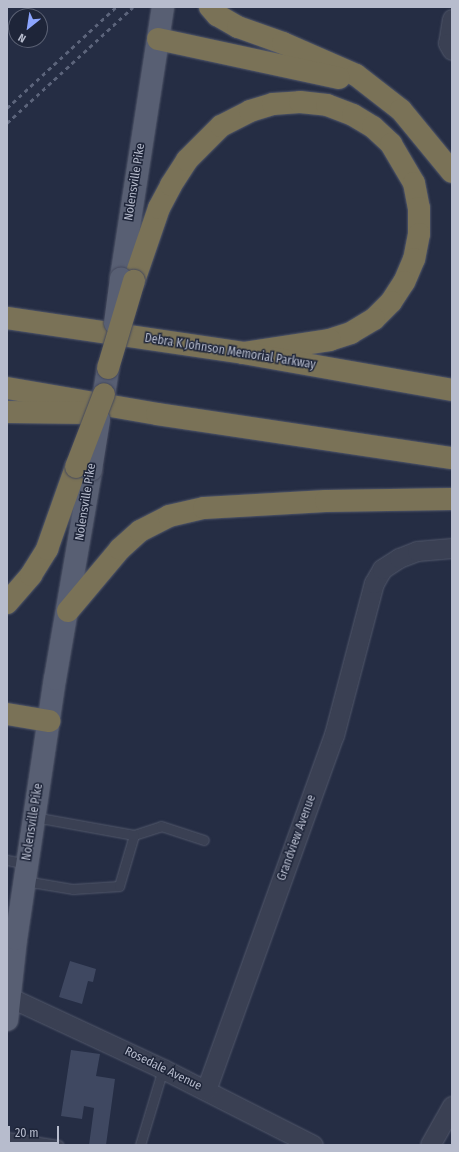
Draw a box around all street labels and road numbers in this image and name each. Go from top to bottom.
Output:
street label: Nolensville Pike [122,142,148,222]
street label: Debra K Johnson Memorial Parkway [144,331,316,373]
street label: Nolensville Pike [73,462,99,542]
street label: Nolensville Pike [20,782,46,862]
street label: Grandview Avenue [275,793,319,883]
street label: Rosedale Avenue [122,1044,204,1094]

